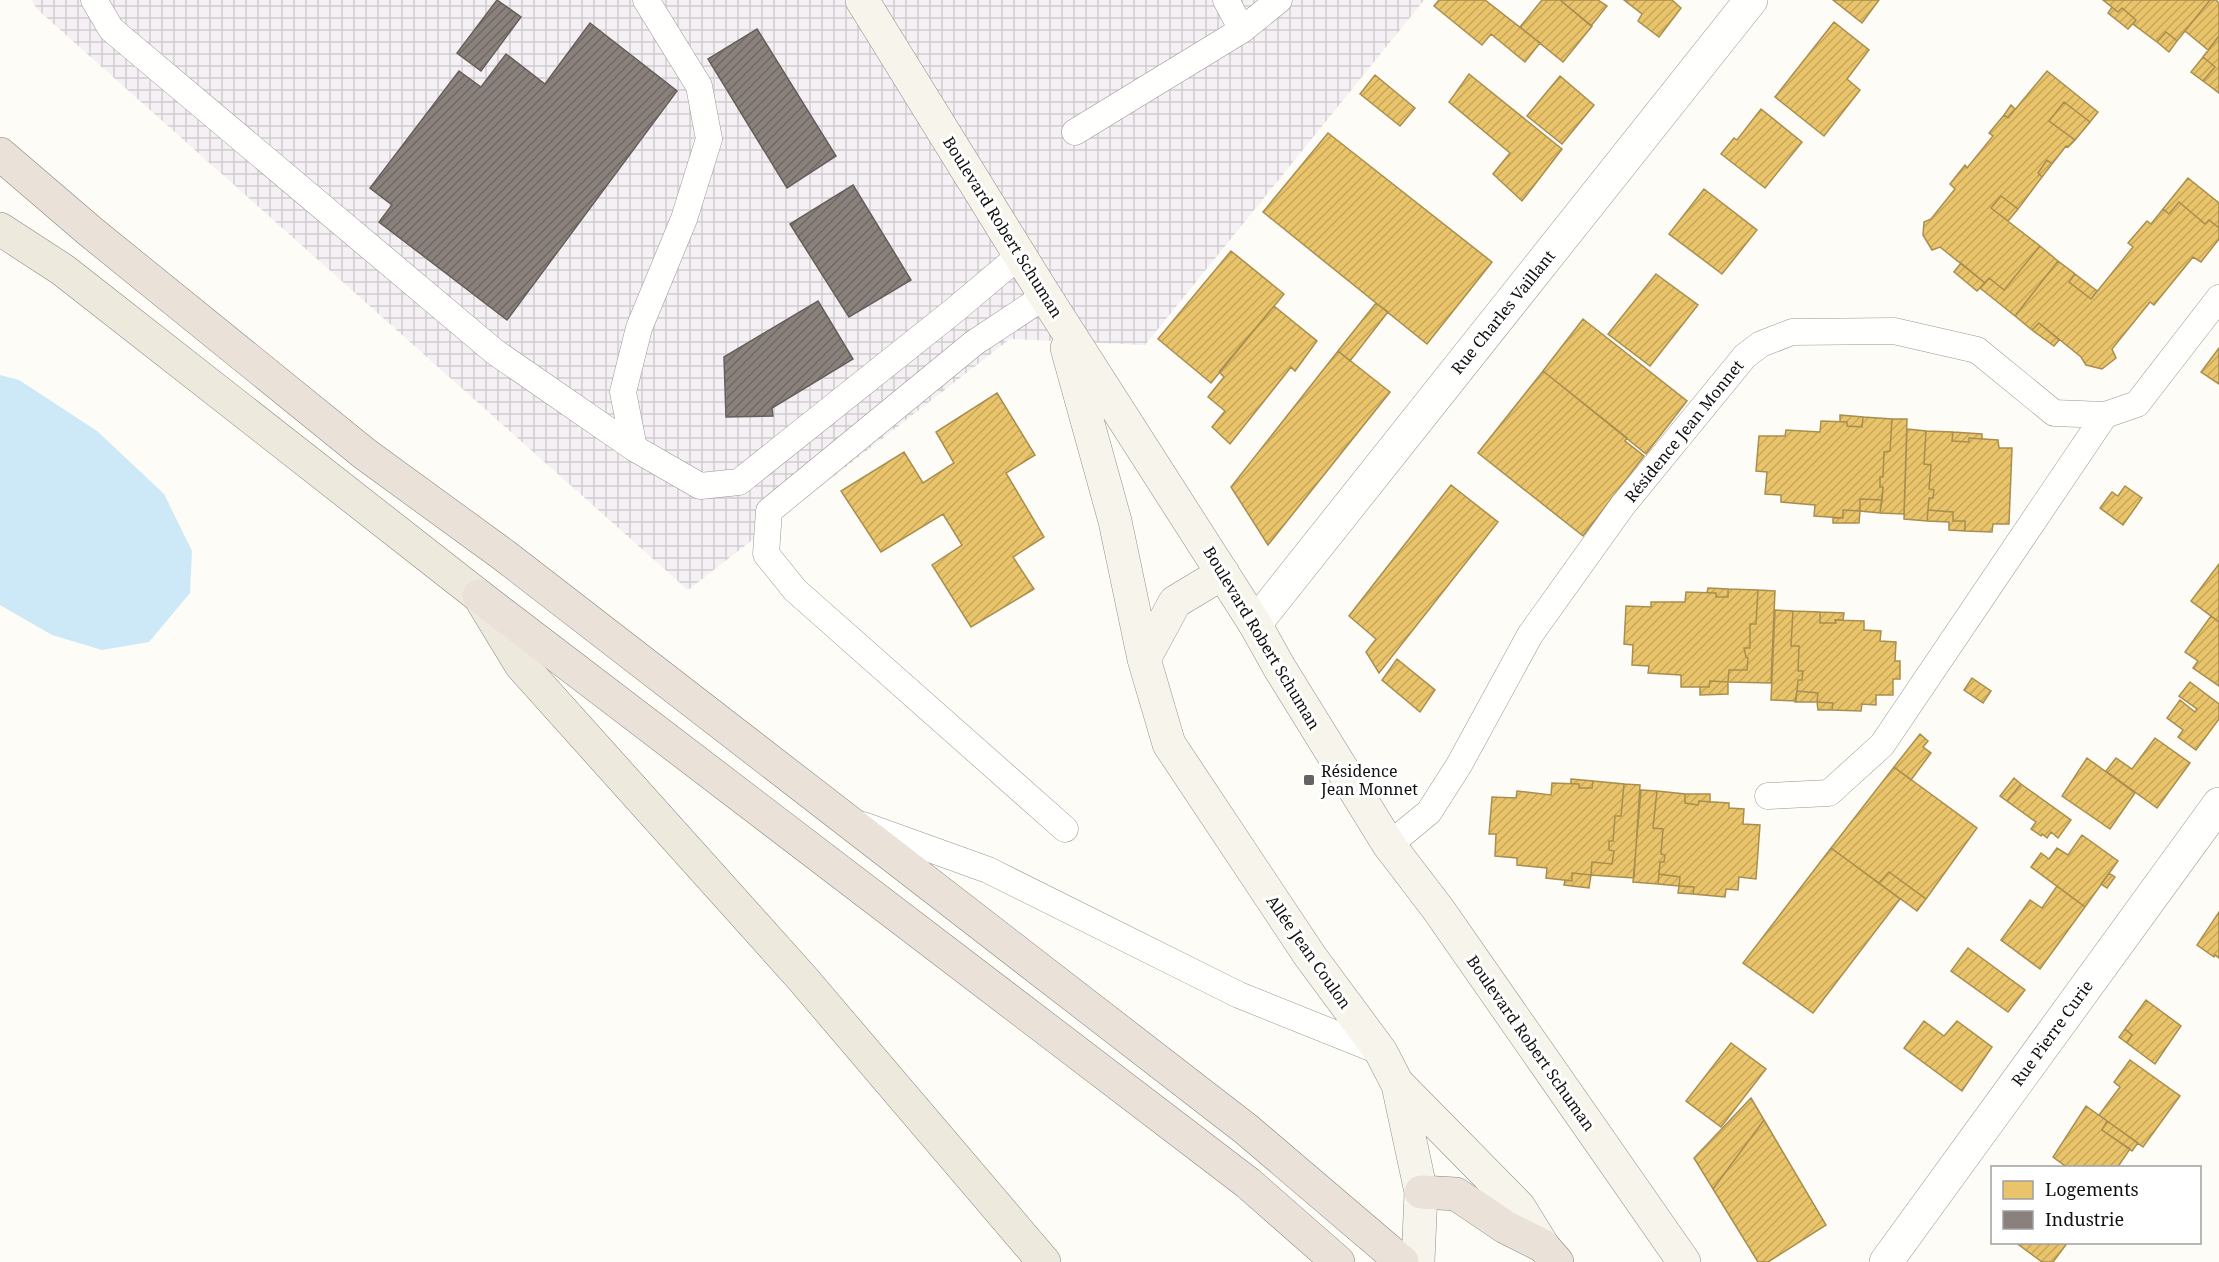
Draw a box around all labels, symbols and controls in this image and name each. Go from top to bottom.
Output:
street label: Boulevard Robert Schuman [938,132,1068,322]
street label: Rue Charles Vaillant [1446,245,1560,379]
street label: Résidence Jean Monnet [1620,355,1749,507]
street label: Boulevard Robert Schuman [1199,542,1325,734]
place label: Résidence Jean Monnet [1320,760,1418,800]
marker: Résidence Jean Monnet [1302,773,1316,787]
street label: Allée Jean Coulon [1262,891,1356,1013]
street label: Boulevard Robert Schuman [1462,951,1600,1135]
street label: Rue Pierre Curie [2006,976,2098,1090]
legend [1991,1166,2201,1244]
text: Logements [2045,1177,2139,1201]
text: Industrie [2045,1207,2124,1231]

